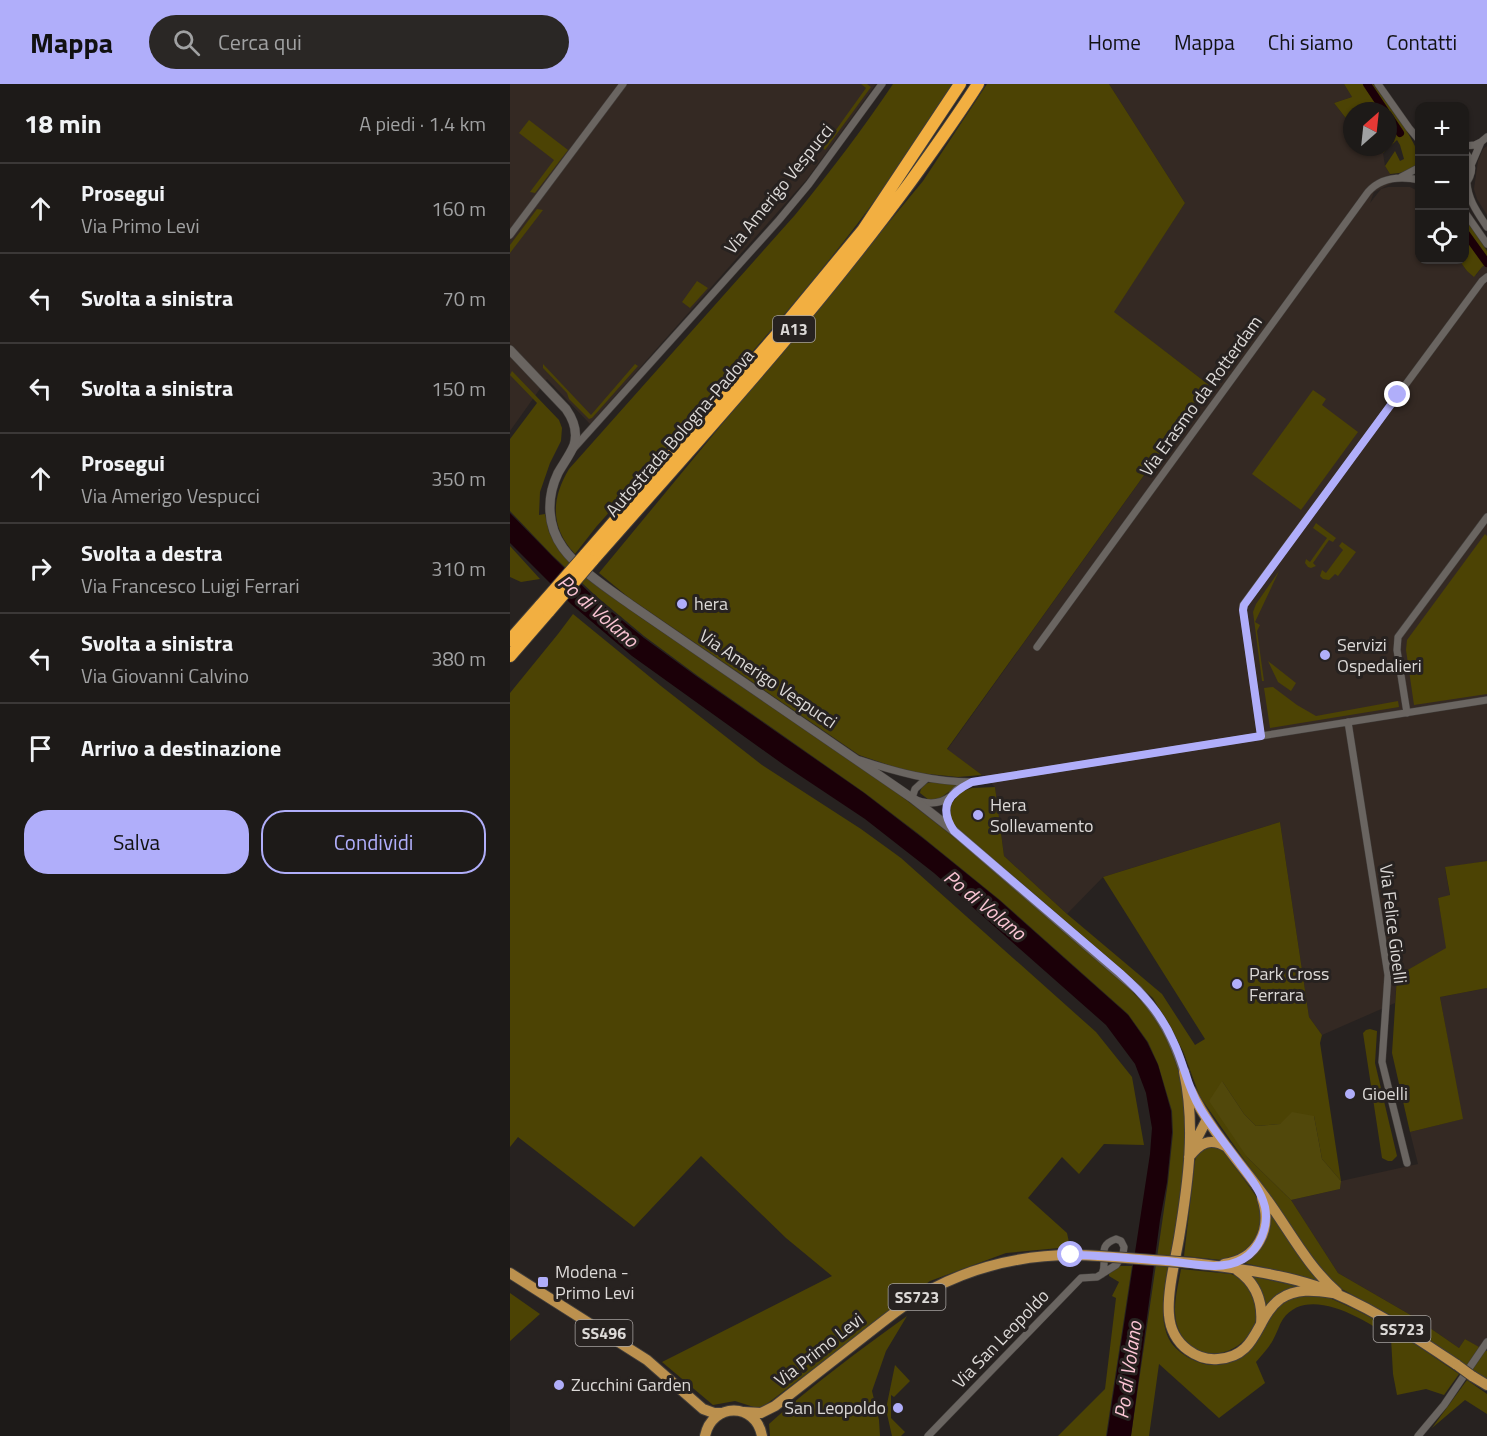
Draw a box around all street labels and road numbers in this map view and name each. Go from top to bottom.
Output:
street label: Via Amerigo Vespucci [717,118,840,260]
street label: Via Erasmo da Rotterdam [1133,309,1268,482]
road number: A13 [773,316,815,342]
street label: Autostrada Bologna-Padova [599,343,760,523]
street label: Via Amerigo Vespucci [694,622,843,735]
street label: Via Felice Gioelli [1373,863,1414,985]
street label: Via San Leopoldo [946,1283,1055,1394]
road number: SS723 [888,1284,946,1310]
street label: Via Primo Levi [768,1306,869,1393]
road number: SS723 [1374,1316,1430,1342]
road number: SS496 [576,1320,632,1346]

